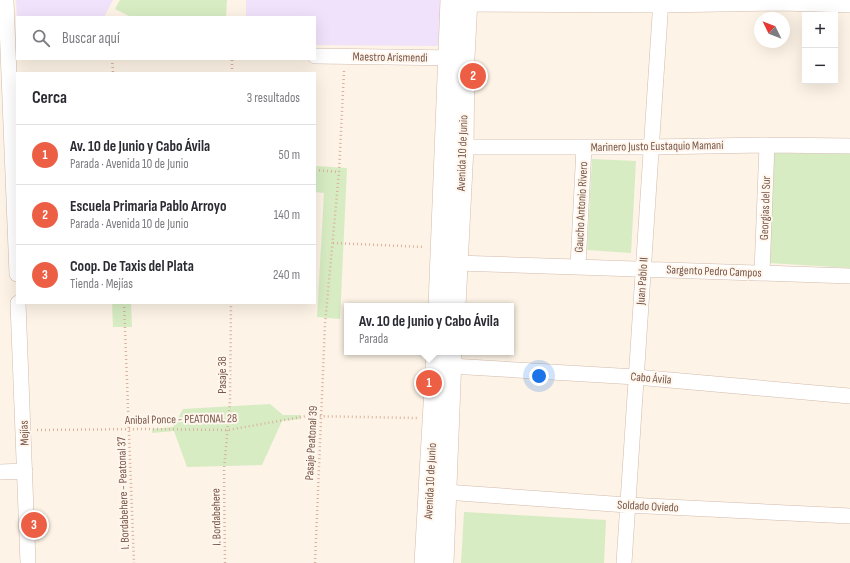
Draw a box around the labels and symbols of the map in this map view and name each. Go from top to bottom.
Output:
north arrow [754,12,790,48]
street label: Maestro Arismendi [352,49,428,66]
pin: 2 [460,61,486,91]
street label: Avenida 10 de Junio [454,115,471,192]
street label: Marinero Justo Eustaquio Mamaní [590,138,724,155]
street label: Gaucho Antonio Rivero [572,161,591,253]
street label: Georgias del Sur [757,175,774,240]
street label: Juan Pablo II [633,257,652,306]
street label: Sargento Pedro Campos [666,262,762,281]
street label: Pasaje 38 [215,356,230,394]
your location [529,366,549,386]
pin: 1 [416,368,442,398]
street label: Cabo Ávila [630,369,672,388]
street label: Pasaje Peatonal 39 [302,405,321,481]
street label: Anibal Ponce - PEATONAL 28 [124,411,237,428]
street label: Mejías [17,420,32,446]
street label: I. Bordabehere - Peatonal 37 [114,436,133,550]
street label: Avenida 10 de Junio [421,443,440,521]
street label: I. Bordabehere [208,488,225,546]
street label: Soldado Oviedo [617,497,679,516]
pin: 3 [21,510,47,540]

